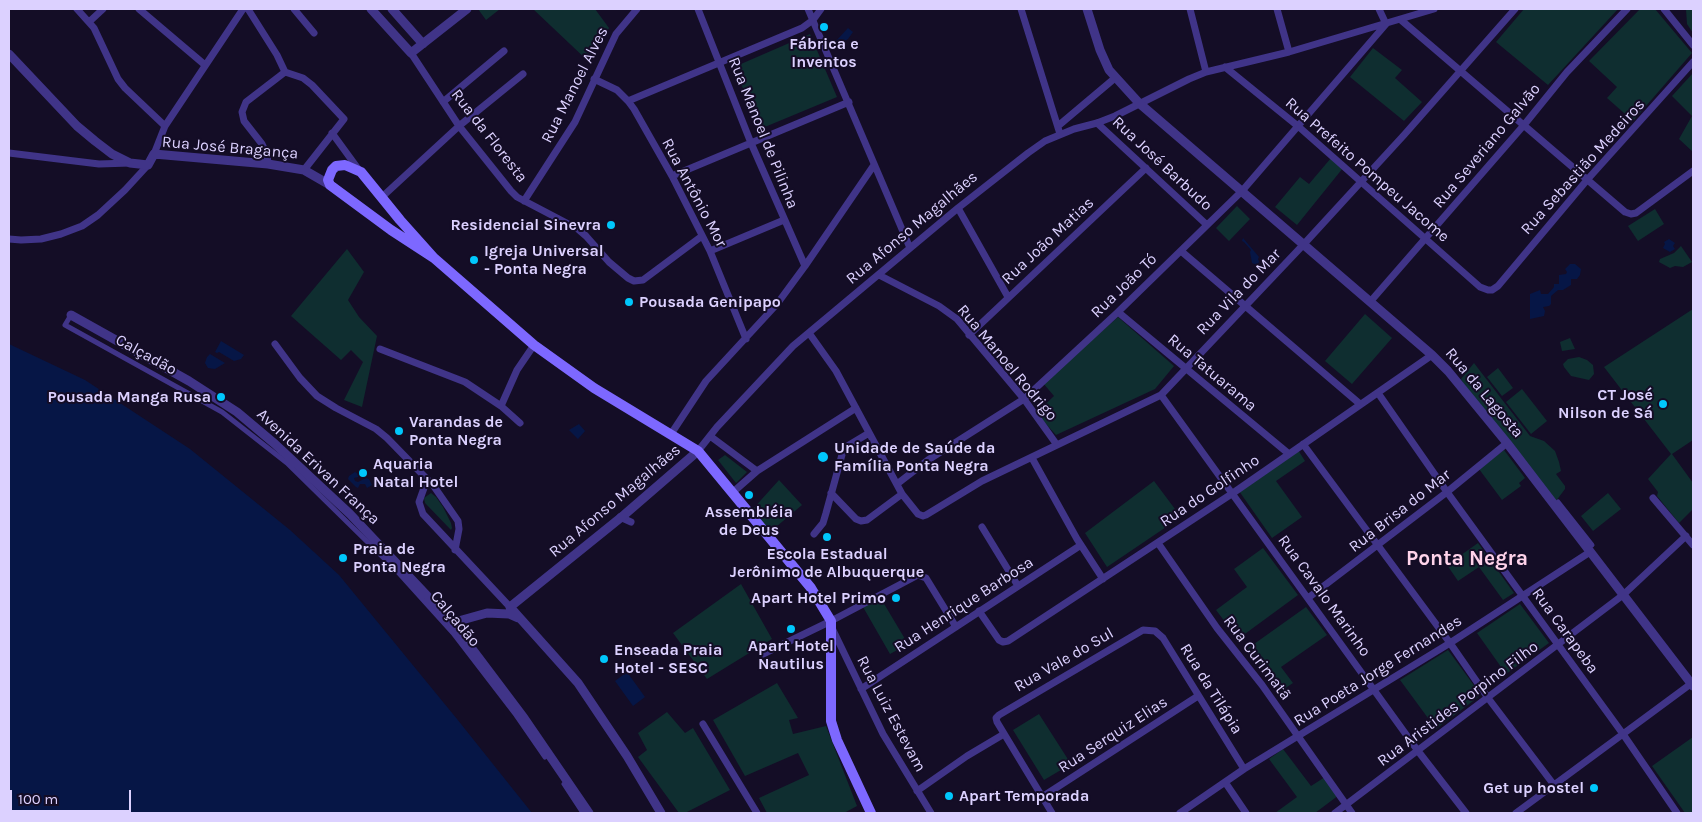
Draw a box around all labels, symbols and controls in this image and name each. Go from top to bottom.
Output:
marker: Fábrica e Inventos [818,21,830,33]
street label: Rua Manoel Alves [537,24,613,146]
place label: Fábrica e Inventos [789,34,859,72]
street label: Rua Manoel de Pilinha [724,54,802,212]
street label: Rua Severiano Galvão [1429,80,1545,212]
street label: Rua da Floresta [447,86,531,186]
street label: Rua Prefeito Pompeu Jacome [1281,94,1453,246]
street label: Rua Sebastião Medeiros [1517,95,1649,239]
street label: Rua José Barbudo [1108,113,1216,215]
street label: Rua José Bragança [161,132,299,164]
street label: Rua Antônio Mor [657,135,731,251]
street label: Rua Afonso Magalhães [842,167,982,289]
street label: Rua João Matias [998,193,1098,289]
place label: Residencial Sinevra [450,215,601,235]
marker: Residencial Sinevra [605,219,617,231]
place label: Igreja Universal - Ponta Negra [484,241,604,279]
street label: Rua Vila do Mar [1193,245,1285,339]
street label: Rua João Tó [1087,250,1161,322]
marker: Igreja Universal - Ponta Negra [468,254,480,266]
place label: Pousada Genipapo [639,292,781,312]
marker: Pousada Genipapo [623,296,635,308]
street label: Rua Manoel Rodrigo [953,301,1061,425]
street label: Calçadão [112,330,180,380]
street label: Rua Tatuarama [1164,330,1260,416]
street label: Rua da Lagosta [1441,344,1527,442]
place label: CT José Nilson de Sá [1558,385,1653,423]
place label: Pousada Manga Rusa [47,387,211,407]
marker: Pousada Manga Rusa [215,391,227,403]
marker: CT José Nilson de Sá [1657,398,1669,410]
street label: Avenida Erivan França [253,405,383,529]
place label: Varandas de Ponta Negra [409,412,503,450]
marker: Varandas de Ponta Negra [393,425,405,437]
place label: Unidade de Saúde da Família Ponta Negra [834,438,995,476]
street label: Rua Afonso Magalhães [545,440,685,562]
marker: Unidade de Saúde da Família Ponta Negra [816,450,830,464]
street label: Rua do Golfinho [1157,451,1263,531]
place label: Aquaria Natal Hotel [373,454,458,492]
street label: Rua Brisa do Mar [1345,465,1455,557]
marker: Aquaria Natal Hotel [357,467,369,479]
marker: Assembléia de Deus [743,489,755,501]
place label: Assembléia de Deus [705,502,793,540]
marker: Escola Estadual Jerônimo de Albuquerque [821,531,833,543]
street label: Rua Cavalo Marinho [1273,531,1375,661]
place label: Praia de Ponta Negra [353,539,446,577]
place label: Escola Estadual Jerônimo de Albuquerque [730,544,924,582]
district label: Ponta Negra [1406,546,1528,572]
marker: Praia de Ponta Negra [337,552,349,564]
street label: Rua Henrique Barbosa [891,553,1037,657]
street label: Rua Carapeba [1528,584,1602,678]
street label: Calçadão [426,587,484,651]
place label: Apart Hotel Primo [751,588,886,608]
marker: Apart Hotel Primo [890,592,902,604]
street label: Rua Poeta Jorge Fernandes [1290,611,1466,731]
street label: Rua Curimatã [1219,612,1295,704]
marker: Apart Hotel Nautilus [785,623,797,635]
street label: Rua Vale do Sul [1011,624,1117,696]
place label: Apart Hotel Nautilus [748,636,834,674]
street label: Rua Aristides Porpino Filho [1374,637,1542,771]
place label: Enseada Praia Hotel - SESC [614,640,722,678]
street label: Rua da Tilápia [1176,640,1246,738]
marker: Enseada Praia Hotel - SESC [598,653,610,665]
street label: Rua Luiz Estevam [852,653,930,775]
street label: Rua Serquiz Elias [1055,693,1171,777]
place label: Get up hostel [1483,778,1584,798]
scale bar [12,780,134,812]
marker: Get up hostel [1588,782,1600,794]
place label: Apart Temporada [959,786,1089,806]
text: 100 m [18,790,58,808]
marker: Apart Temporada [943,790,955,802]

